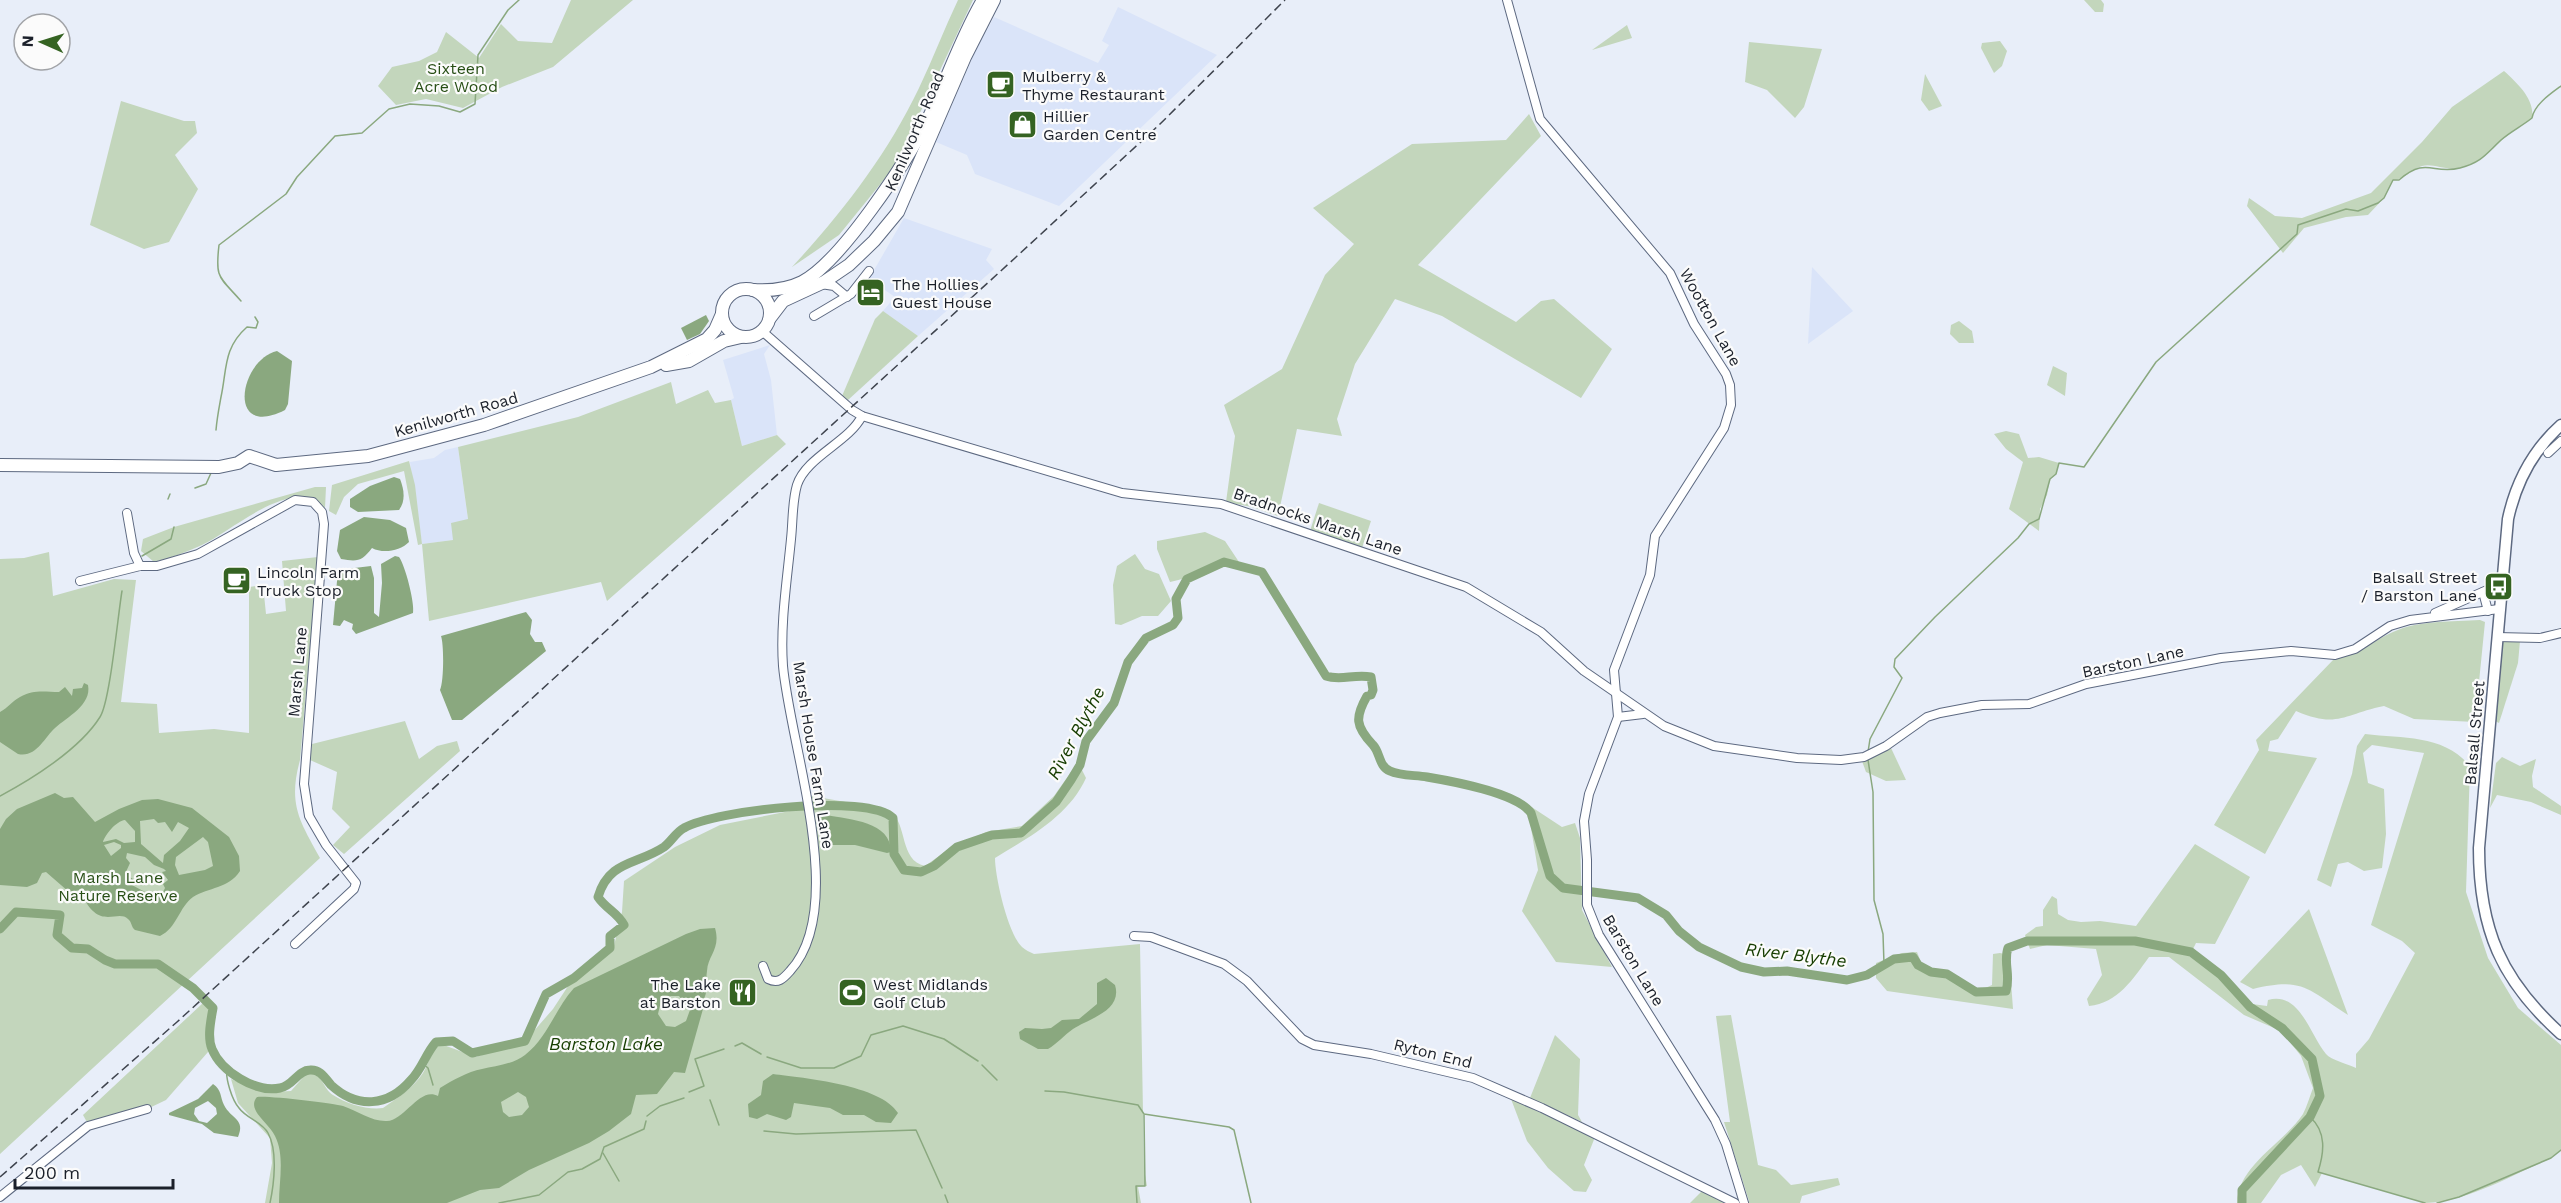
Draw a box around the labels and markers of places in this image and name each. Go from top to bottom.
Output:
place label: Mulberry & Thyme Restaurant [1022,67,1165,104]
cafe icon: Mulberry & Thyme Restaurant [985,69,1017,101]
place label: Hillier Garden Centre [1043,107,1157,144]
shop icon: Hillier Garden Centre [1006,109,1038,141]
place label: The Hollies Guest House [892,275,992,312]
hotel icon: The Hollies Guest House [855,277,887,309]
place label: Lincoln Farm Truck Stop [257,563,359,600]
cafe icon: Lincoln Farm Truck Stop [220,565,252,597]
place label: Balsall Street / Barston Lane [2361,568,2477,605]
bus stop icon: Balsall Street / Barston Lane [2482,570,2514,602]
place label: The Lake at Barston [640,975,721,1012]
place label: West Midlands Golf Club [873,975,988,1012]
restaurant icon: The Lake at Barston [726,977,758,1009]
sports icon: West Midlands Golf Club [836,977,868,1009]

